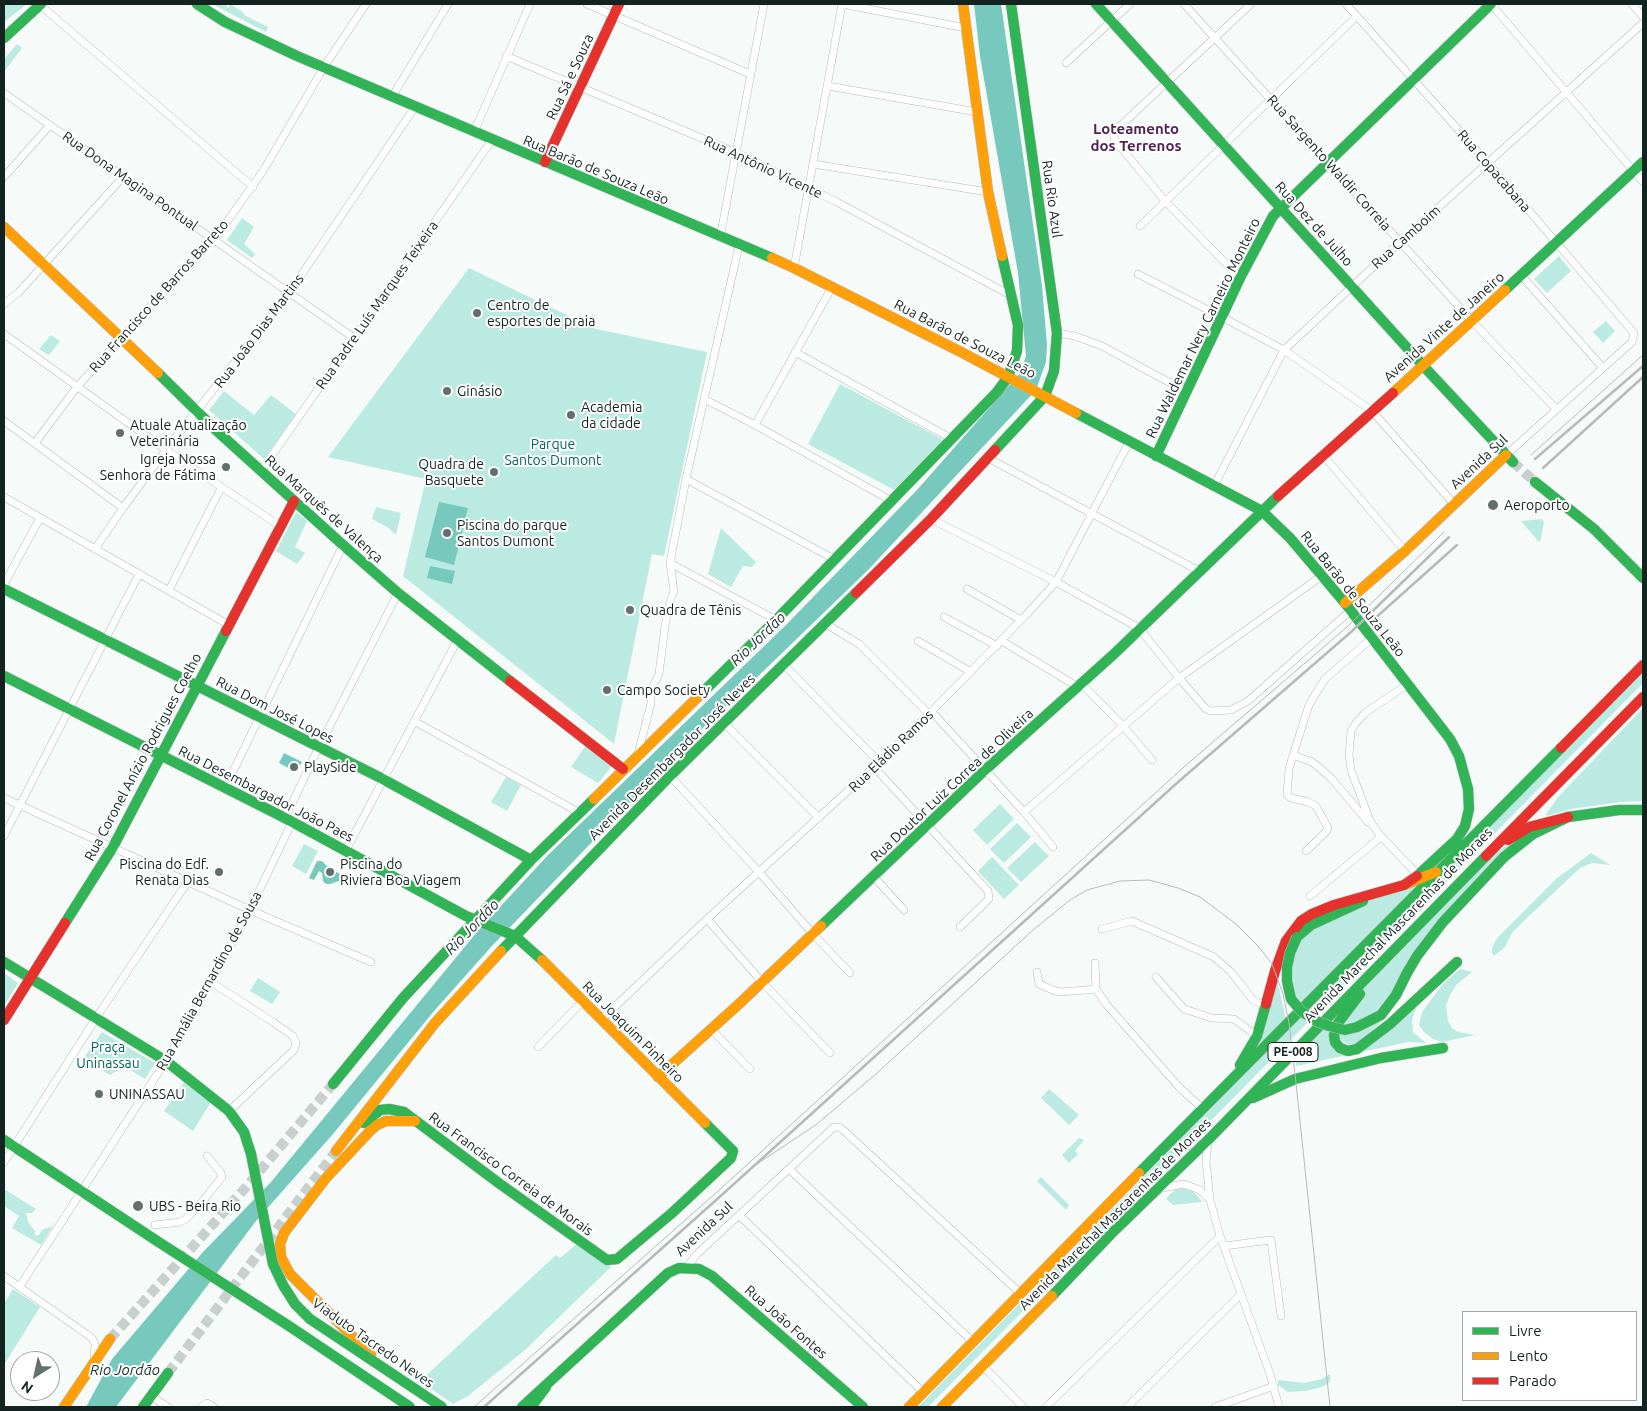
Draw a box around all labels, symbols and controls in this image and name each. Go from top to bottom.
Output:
street label: Rua Sá e Souza [543,31,597,123]
street label: Rua Sargento Waldir Correia [1264,92,1394,234]
district label: Loteamento dos Terrenos [1090,120,1182,155]
street label: Rua Copacabana [1454,126,1534,216]
street label: Rua Dona Magina Pontual [59,128,201,234]
street label: Rua Barão de Souza Leão [521,132,671,208]
street label: Rua Antônio Vicente [701,132,825,202]
street label: Rua Rio Azul [1038,159,1066,239]
street label: Rua Dez de Julho [1272,178,1356,270]
street label: Rua Camboim [1368,202,1444,272]
street label: Rua Waldemar Nery Carneiro Monteiro [1142,215,1264,441]
street label: Rua Francisco de Barros Barreto [86,216,232,376]
street label: Rua Padre Luís Marques Teixeira [312,218,442,392]
street label: Avenida Vinte de Janeiro [1380,268,1508,386]
street label: Rua João Dias Martins [211,271,307,391]
street label: Rua Barão de Souza Leão [891,296,1039,382]
place label: Centro de esportes de praia [487,297,595,330]
marker: Centro de esportes de praia [471,307,483,319]
place label: Ginásio [457,383,503,399]
marker: Ginásio [441,385,453,397]
place label: Academia da cidade [581,399,642,432]
marker: Academia da cidade [565,409,577,421]
place label: Atuale Atualização Veterinária [130,417,247,450]
marker: Atuale Atualização Veterinária [114,427,126,439]
street label: Avenida Sul [1447,431,1511,493]
park label: Parque Santos Dumont [504,436,602,468]
place label: Igreja Nossa Senhora de Fátima [100,451,216,484]
street label: Rua Marquês de Valença [262,452,386,566]
place label: Quadra de Basquete [418,456,484,488]
marker: Igreja Nossa Senhora de Fátima [220,461,232,473]
marker: Quadra de Basquete [488,466,500,478]
place label: Aeroporto [1504,497,1570,513]
marker: Aeroporto [1486,498,1500,512]
place label: Piscina do parque Santos Dumont [457,517,567,550]
marker: Piscina do parque Santos Dumont [441,527,453,539]
street label: Rua Barão de Souza Leão [1297,528,1409,660]
place label: Quadra de Tênis [640,602,741,618]
marker: Quadra de Tênis [624,604,636,616]
water label: Rio Jordão [727,608,789,670]
street label: Rua Coronel Anízio Rodrigues Coelho [81,650,205,864]
street label: Avenida Desembargador José Neves [585,670,759,844]
street label: Rua Dom José Lopes [213,673,337,747]
place label: Campo Society [617,682,710,698]
marker: Campo Society [601,684,613,696]
street label: Rua Doutor Luiz Correa de Oliveira [867,705,1037,865]
street label: Rua Eládio Ramos [845,706,937,796]
street label: Rua Desembargador João Paes [176,742,356,846]
place label: PlaySide [304,759,357,775]
marker: PlaySide [288,761,300,773]
street label: Avenida Marechal Mascarenhas de Moraes [1300,824,1496,1026]
place label: Piscina do Edf. Renata Dias [119,856,209,889]
place label: Piscina do Riviera Boa Viagem [340,856,461,889]
marker: Piscina do Edf. Renata Dias [213,866,225,878]
marker: Piscina do Riviera Boa Viagem [324,866,336,878]
street label: Rua Amália Bernardino de Sousa [153,888,265,1074]
water label: Rio Jordão [441,896,503,958]
street label: Rua Joaquim Pinheiro [579,978,687,1086]
park label: Praça Uninassau [76,1039,140,1072]
road number: PE-008 [1268,1042,1318,1062]
place label: UNINASSAU [109,1086,185,1102]
marker: UNINASSAU [93,1088,105,1100]
street label: Rua Francisco Correia de Morais [426,1109,596,1239]
street label: Avenida Marechal Mascarenhas de Moraes [1015,1114,1215,1314]
place label: UBS - Beira Rio [149,1198,241,1214]
street label: Avenida Sul [672,1198,736,1260]
marker: UBS - Beira Rio [131,1199,145,1213]
street label: Rua João Fontes [741,1282,831,1362]
street label: Viaduto Tacredo Neves [309,1295,437,1391]
legend [1462,1311,1637,1401]
text: Livre [1509,1322,1542,1339]
text: Lento [1509,1347,1548,1364]
north arrow [10,1351,60,1401]
water label: Rio Jordão [90,1361,160,1379]
text: Parado [1509,1372,1556,1389]
text: N [18,1378,36,1397]

